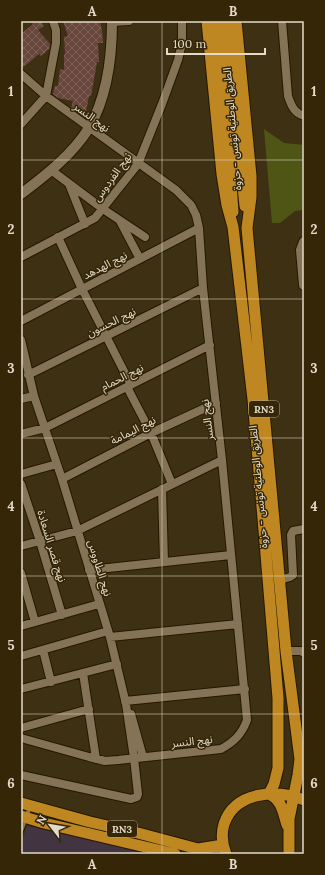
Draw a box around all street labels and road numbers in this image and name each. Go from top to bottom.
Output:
street label: الطريق الوطنية تونس - حزوة [220,67,244,191]
street label: نهج النسر [70,99,113,136]
street label: نهج الفردوس [90,150,135,205]
street label: نهج الهدهد [81,248,130,283]
street label: نهج الحسون [84,304,138,341]
street label: نهج الحمام [98,360,146,395]
street label: نهج النسر [198,398,218,442]
road number: RN3 [249,401,279,417]
street label: نهج اليمامة [108,413,158,448]
street label: الطريق الوطنية تونس - حزوة [246,425,270,549]
street label: نهج قصر السعادة [33,508,70,584]
street label: نهج الطاووس [84,538,115,598]
street label: نهج النسر [170,732,214,751]
road number: RN3 [107,821,137,837]

